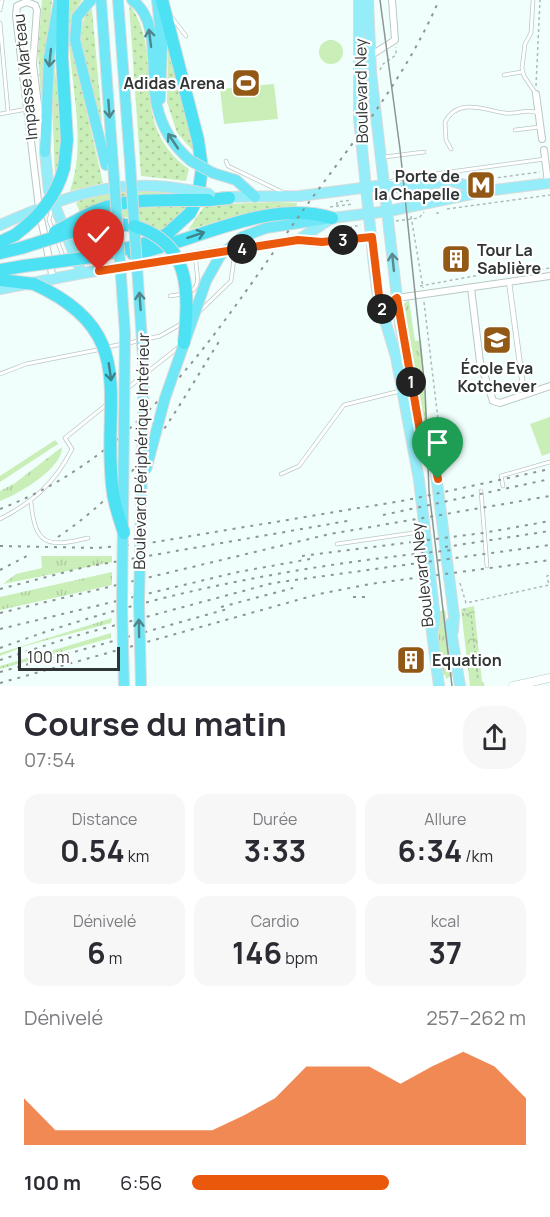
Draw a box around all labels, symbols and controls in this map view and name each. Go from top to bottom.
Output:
street label: Impasse Marteau [7,13,43,141]
one-way arrow [144,29,155,49]
street label: Boulevard Ney [349,38,373,144]
one-way arrow [44,47,55,67]
sports icon: Adidas Arena [230,67,262,99]
place label: Adidas Arena [123,72,225,94]
one-way arrow [103,99,114,119]
one-way arrow [166,132,179,149]
place label: Porte de la Chapelle [374,165,460,205]
metro station icon: Porte de la Chapelle [465,169,497,201]
pin [73,209,124,271]
icon: check [82,218,115,251]
pin: 3 [328,225,358,255]
one-way arrow [186,229,205,240]
text: 3 [338,229,348,251]
pin: 4 [227,234,257,264]
text: 4 [237,238,247,260]
place label: Tour La Sablière [477,239,541,279]
building icon: Tour La Sablière [440,243,472,275]
one-way arrow [387,253,398,273]
one-way arrow [135,291,146,311]
pin: 2 [367,294,397,324]
text: 2 [377,298,387,320]
school or university icon: École Eva Kotchever [481,324,513,356]
street label: Boulevard Périphérique Intérieur [128,332,154,570]
place label: École Eva Kotchever [457,357,537,397]
one-way arrow [105,361,116,381]
pin: 1 [396,367,426,397]
text: 1 [407,371,415,393]
pin [412,417,463,479]
icon: arrive [421,426,454,459]
street label: Boulevard Ney [406,521,438,628]
one-way arrow [133,618,145,638]
scale bar [18,644,120,672]
building icon: Equation [395,644,427,676]
text: 100 m [27,646,70,668]
place label: Equation [432,649,502,671]
text: Course du matin [24,701,287,746]
button: share [463,706,526,769]
text: 07:54 [24,746,76,773]
text: Distance [72,808,137,830]
text: Durée [253,808,297,830]
text: Allure [424,808,466,830]
text: 0.54 [60,830,125,871]
text: 3:33 [244,830,306,871]
text: 6:34 [398,830,462,871]
text: km [125,845,149,867]
text: /km [462,845,493,867]
text: Dénivelé [73,910,136,932]
text: Cardio [251,910,299,932]
text: kcal [431,910,460,932]
text: 6 [87,932,106,973]
text: 146 [232,932,282,973]
text: 37 [429,932,462,973]
text: m [106,947,122,969]
text: bpm [282,947,318,969]
text: Dénivelé [24,1004,103,1031]
text: 257–262 m [426,1004,526,1031]
text: 100 m [24,1169,81,1196]
text: 6:56 [120,1169,162,1196]

